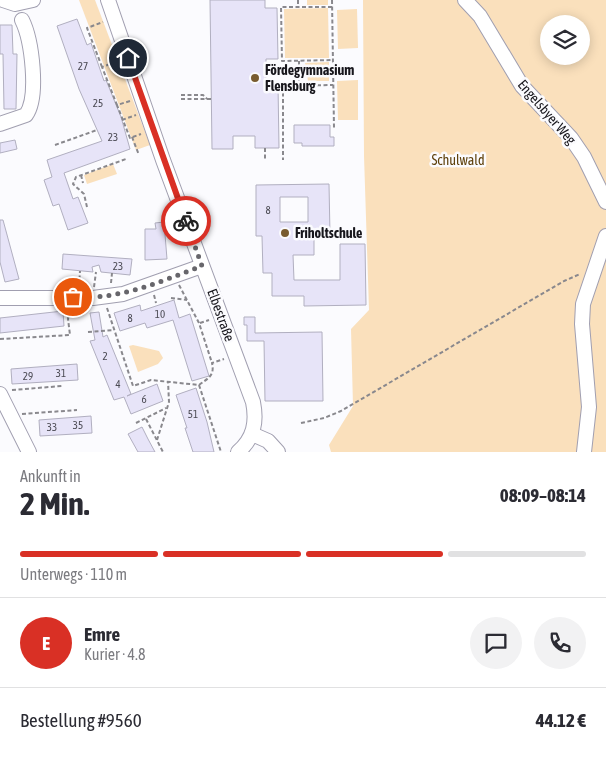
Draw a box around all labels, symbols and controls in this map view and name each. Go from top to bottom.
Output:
map controls [540,15,590,65]
button: layers [540,15,590,65]
pin [107,37,149,79]
icon: home [114,44,142,72]
house number: 27 [78,60,88,72]
place label: Fördegymnasium Flensburg [265,62,354,94]
marker: Fördegymnasium Flensburg [249,72,261,84]
street label: Engelsbyer Weg [515,77,579,147]
house number: 25 [93,97,103,109]
house number: 23 [108,131,118,143]
park label: Schulwald [431,152,485,168]
courier [161,196,211,246]
house number: 8 [265,204,271,216]
icon: bike [172,207,200,235]
place label: Friholtschule [295,225,362,241]
marker: Friholtschule [279,227,291,239]
house number: 23 [113,260,123,272]
pin [52,276,94,318]
icon: bag [59,283,87,311]
street label: Elbestraße [204,286,238,344]
house number: 10 [155,308,165,320]
house number: 8 [127,312,133,324]
house number: 2 [102,350,108,362]
house number: 31 [56,367,66,379]
house number: 29 [23,370,33,382]
house number: 4 [115,378,121,390]
house number: 6 [141,393,147,405]
house number: 51 [188,408,198,420]
house number: 35 [73,419,83,431]
house number: 33 [47,421,57,433]
text: Ankunft in [20,467,81,485]
text: 08:09–08:14 [500,484,586,506]
text: 2 Min. [20,485,89,522]
text: Unterwegs · 110 m [20,565,127,583]
button: chat [470,617,522,669]
button: phone [534,617,586,669]
text: Emre [84,623,120,645]
text: E [42,632,50,654]
text: Kurier · 4.8 [84,645,146,663]
text: Bestellung #9560 [20,709,142,731]
text: 44.12 € [536,709,586,731]

